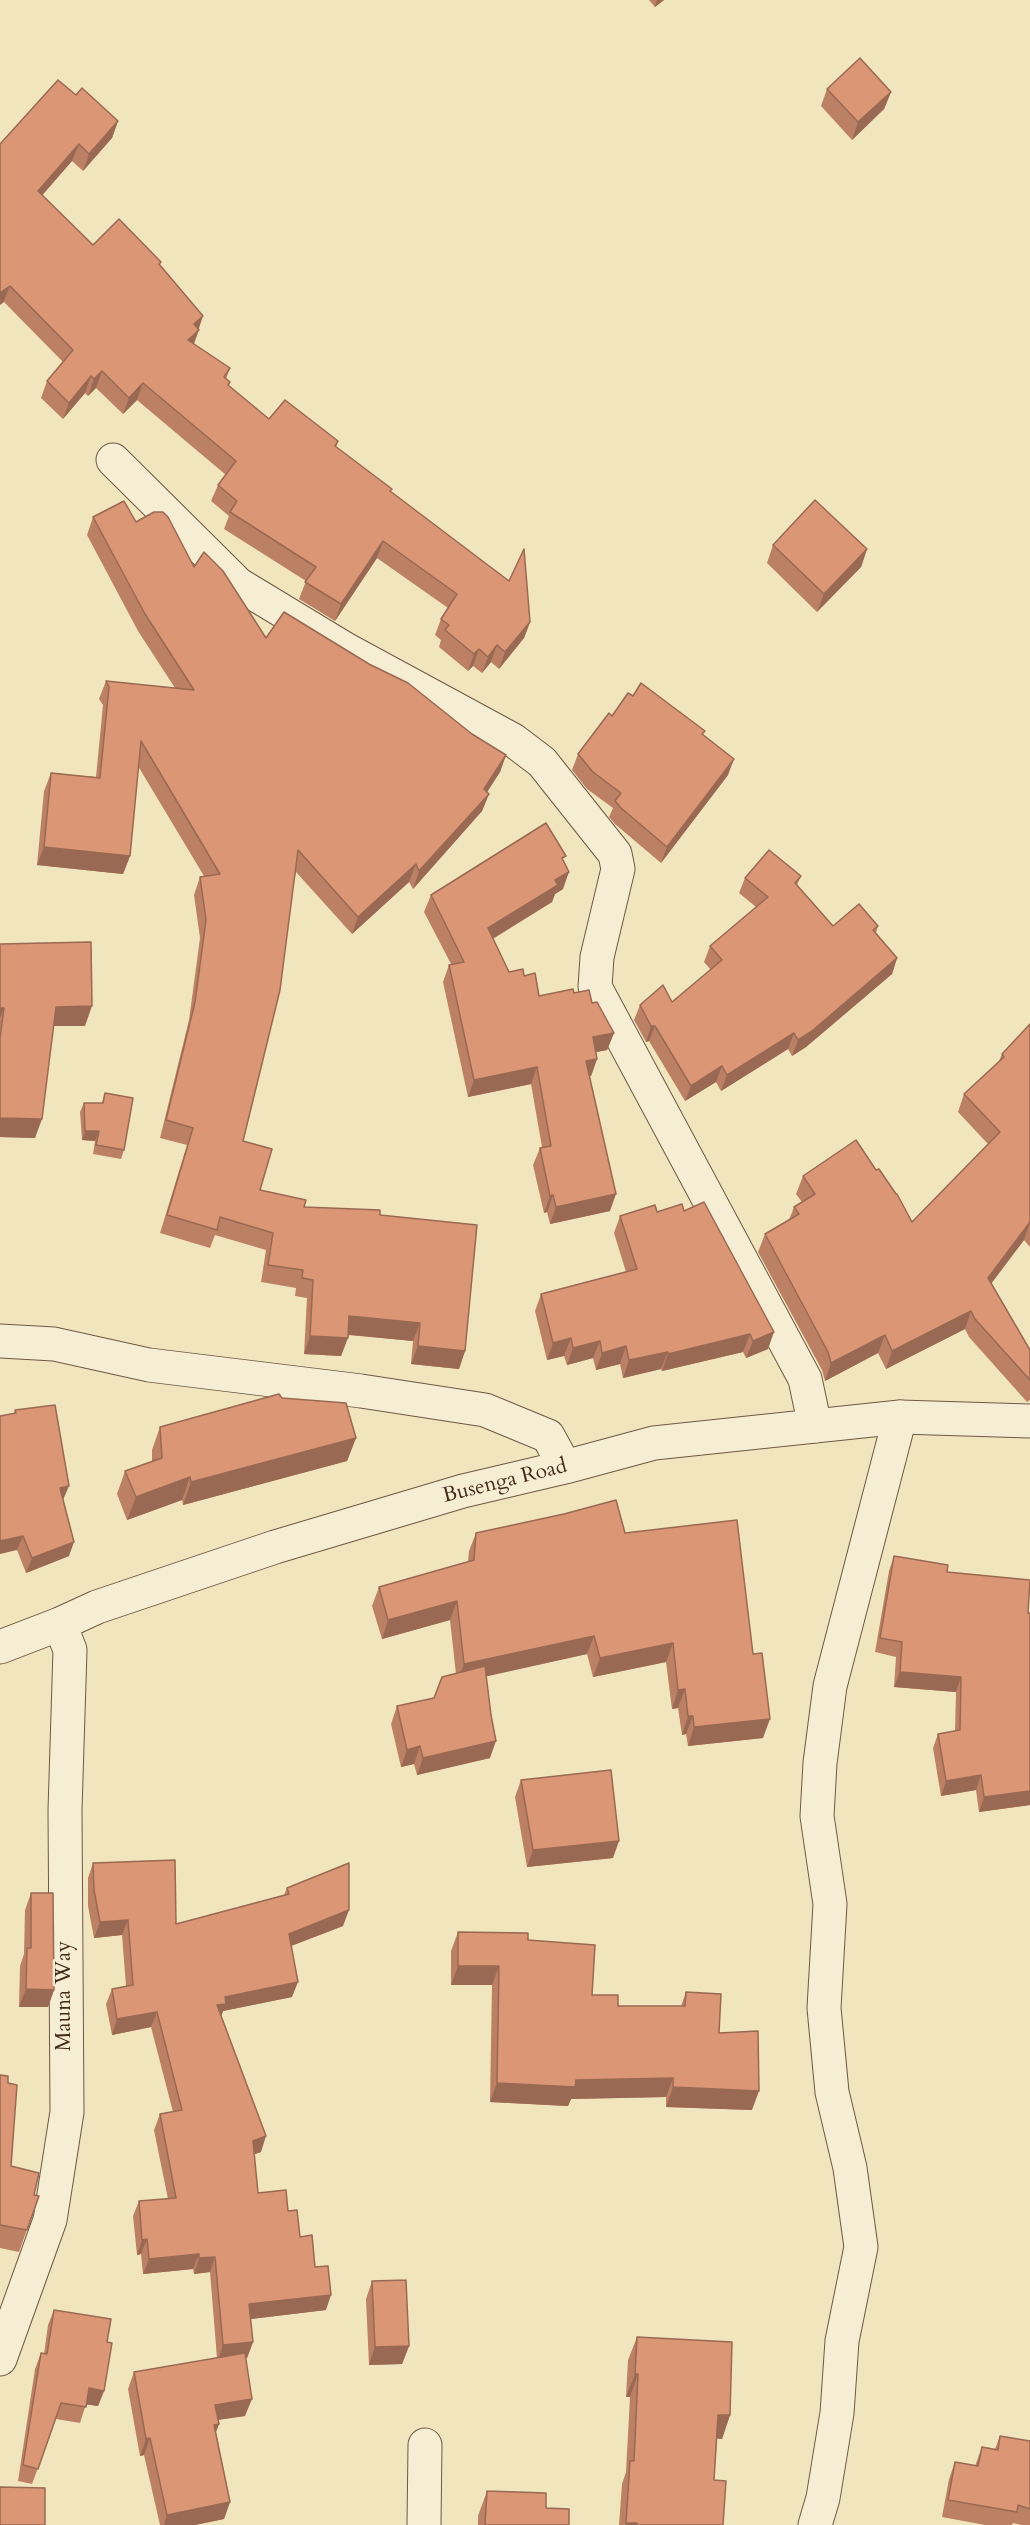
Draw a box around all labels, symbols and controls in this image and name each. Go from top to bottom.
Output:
street label: Busenga Road [440,1454,570,1510]
street label: Mauna Way [52,1941,78,2051]

